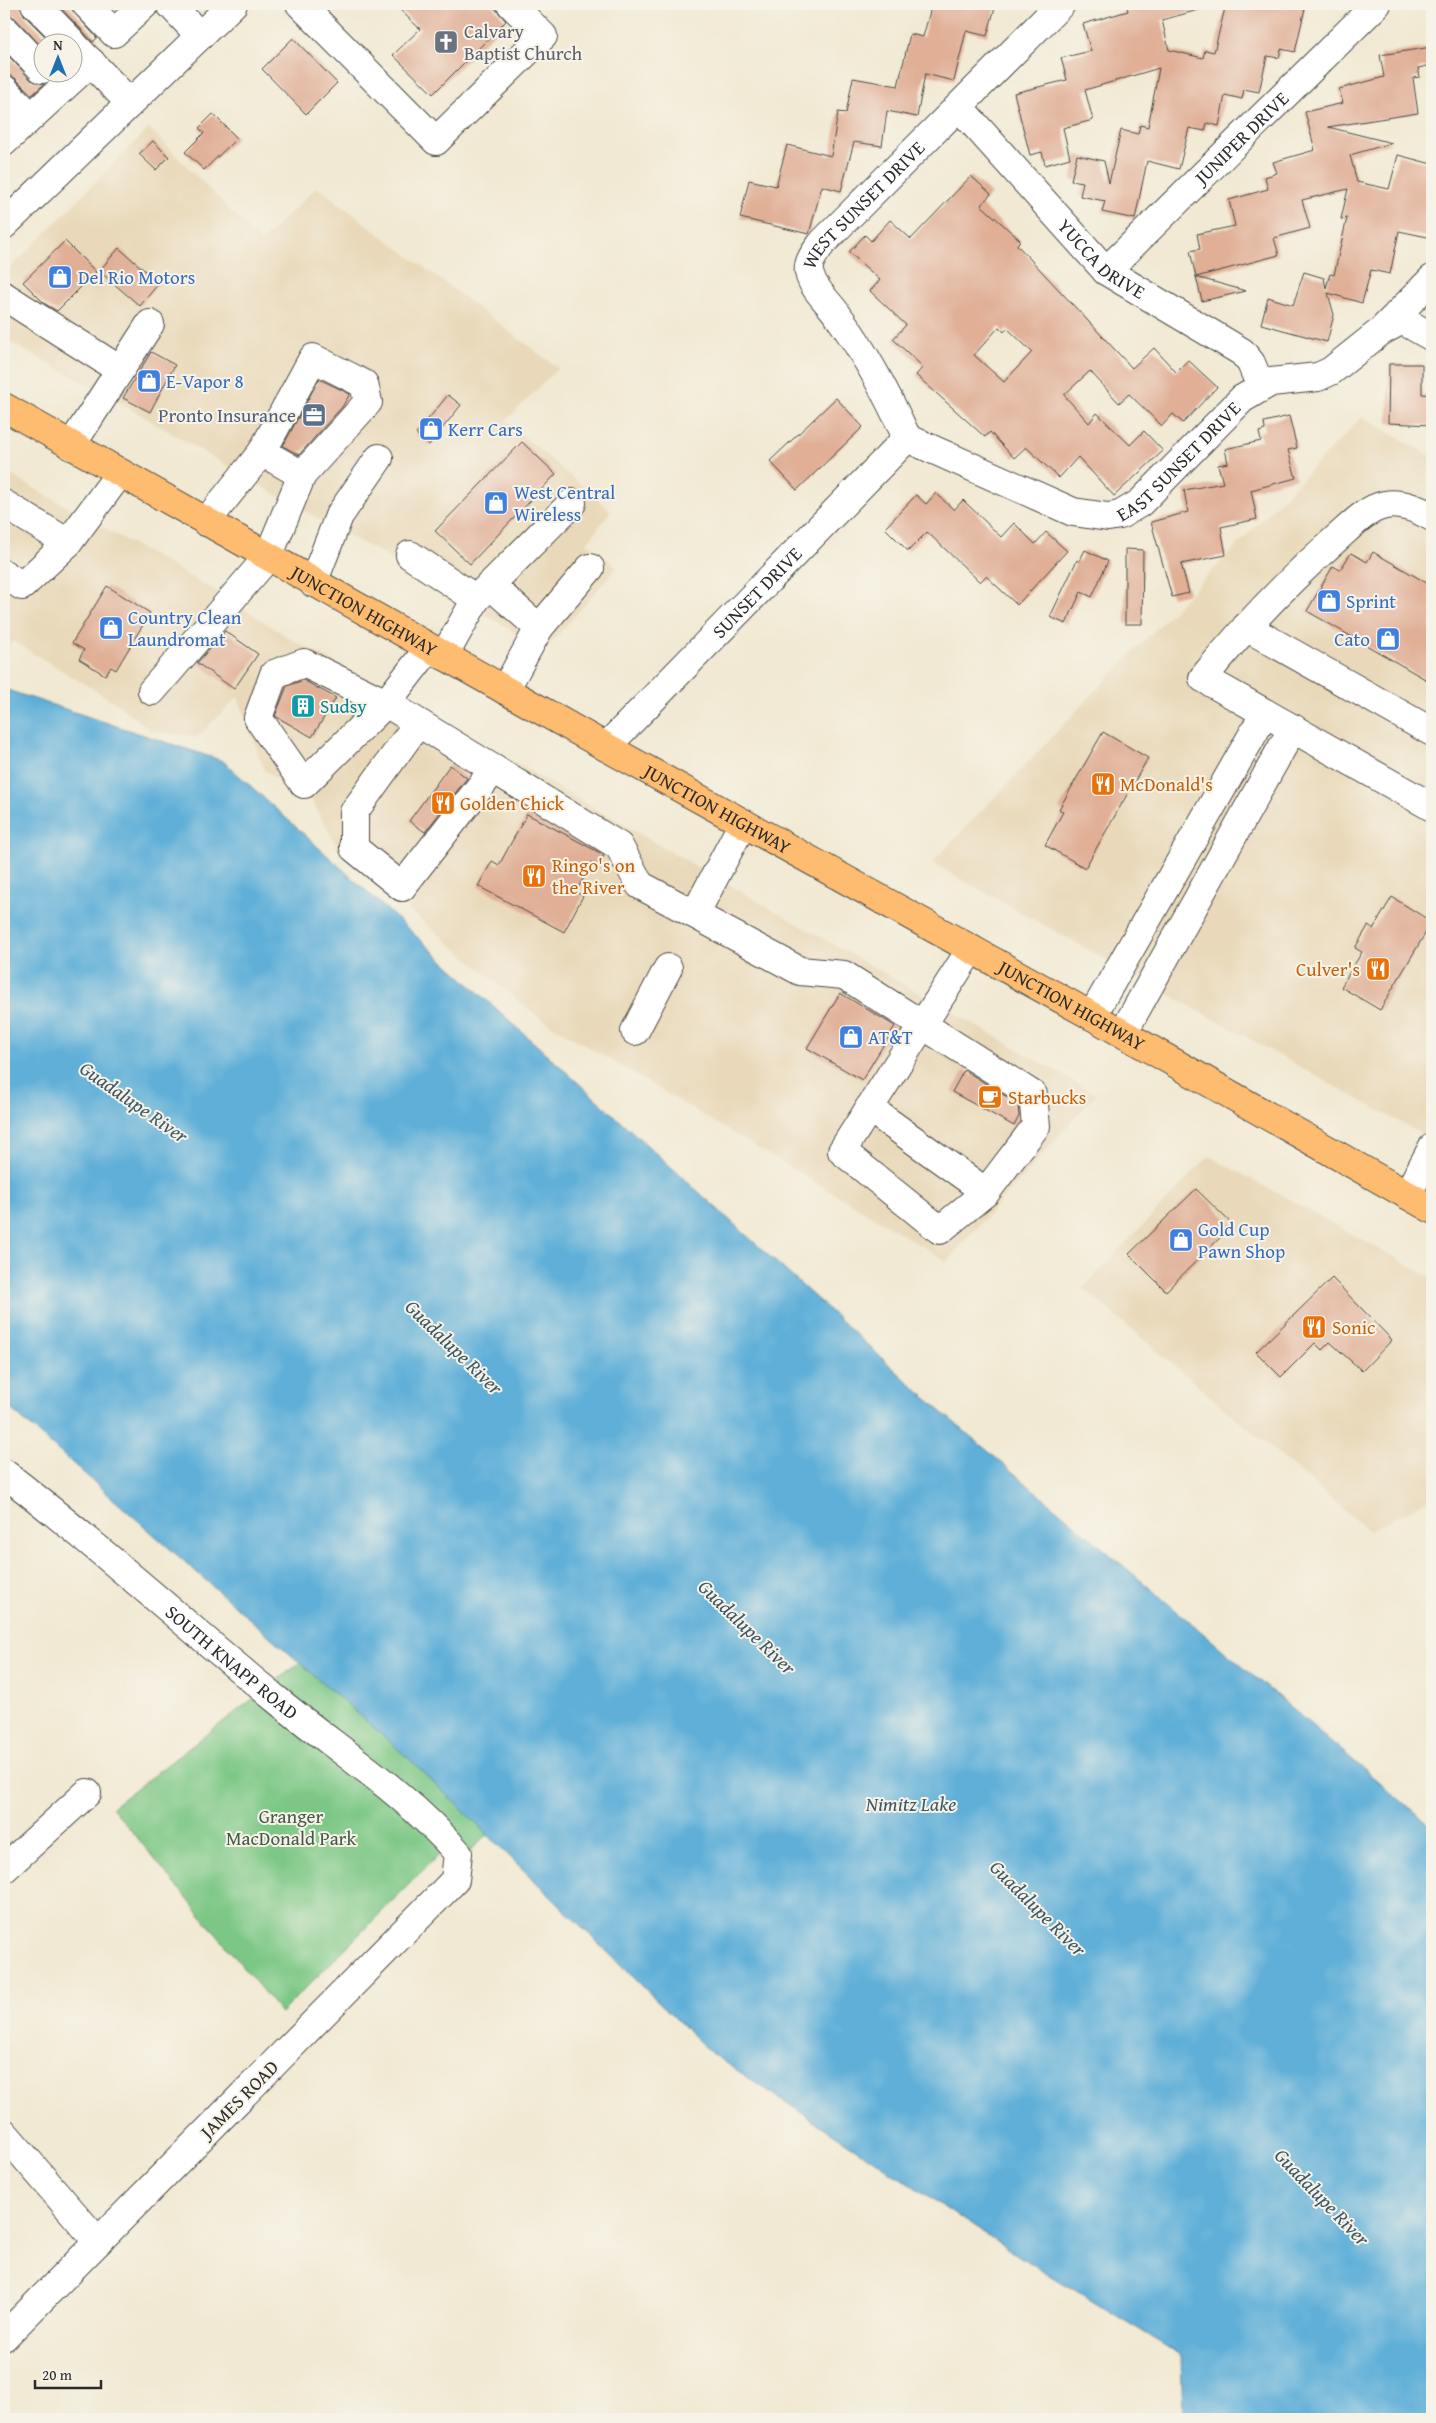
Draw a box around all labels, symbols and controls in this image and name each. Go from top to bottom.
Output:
place label: Calvary Baptist Church [464,17,582,67]
church icon: Calvary Baptist Church [433,29,459,55]
north arrow [32,32,82,82]
text: N [53,35,63,55]
street label: JUNIPER DRIVE [1187,85,1295,192]
street label: WEST SUNSET DRIVE [795,134,931,273]
street label: YUCCA DRIVE [1051,212,1151,306]
place label: Del Rio Motors [78,263,195,291]
shop icon: Del Rio Motors [47,264,73,290]
place label: E-Vapor 8 [166,367,244,395]
shop icon: E-Vapor 8 [136,368,162,394]
street label: EAST SUNSET DRIVE [1111,394,1247,528]
place label: Pronto Insurance [158,401,296,429]
office icon: Pronto Insurance [301,402,327,428]
place label: Kerr Cars [448,415,523,443]
shop icon: Kerr Cars [418,416,444,442]
place label: West Central Wireless [514,478,615,528]
shop icon: West Central Wireless [483,490,509,516]
street label: SUNSET DRIVE [705,540,808,644]
street label: JUNCTION HIGHWAY [284,557,443,663]
place label: Sprint [1346,587,1396,615]
shop icon: Sprint [1316,588,1342,614]
place label: Country Clean Laundromat [128,603,242,653]
shop icon: Country Clean Laundromat [98,615,124,641]
place label: Cato [1334,625,1370,653]
shop icon: Cato [1375,626,1401,652]
place label: Sudsy [320,692,367,720]
building icon: Sudsy [290,693,316,719]
street label: JUNCTION HIGHWAY [637,756,797,861]
place label: McDonald's [1120,770,1213,798]
restaurant icon: McDonald's [1090,771,1116,797]
place label: Golden Chick [460,789,565,817]
restaurant icon: Golden Chick [430,790,456,816]
place label: Ringo's on the River [552,851,635,901]
restaurant icon: Ringo's on the River [521,863,547,889]
street label: JUNCTION HIGHWAY [992,952,1151,1058]
place label: Culver's [1296,955,1360,983]
restaurant icon: Culver's [1365,956,1391,982]
place label: AT&T [868,1023,913,1051]
shop icon: AT&T [838,1024,864,1050]
water label: Guadalupe River [74,1054,195,1150]
place label: Starbucks [1008,1083,1086,1111]
cafe icon: Starbucks [977,1084,1003,1110]
place label: Gold Cup Pawn Shop [1198,1215,1285,1265]
shop icon: Gold Cup Pawn Shop [1168,1227,1194,1253]
water label: Guadalupe River [399,1292,510,1401]
place label: Sonic [1332,1313,1375,1341]
restaurant icon: Sonic [1301,1314,1327,1340]
water label: Guadalupe River [692,1572,803,1681]
street label: SOUTH KNAPP ROAD [159,1598,304,1726]
water label: Nimitz Lake [865,1789,956,1818]
park label: Granger MacDonald Park [226,1802,356,1852]
water label: Guadalupe River [984,1853,1094,1963]
street label: JAMES ROAD [192,2053,285,2146]
water label: Guadalupe River [1268,2141,1377,2252]
scale bar [35,2358,101,2390]
text: 20 m [42,2364,73,2385]

